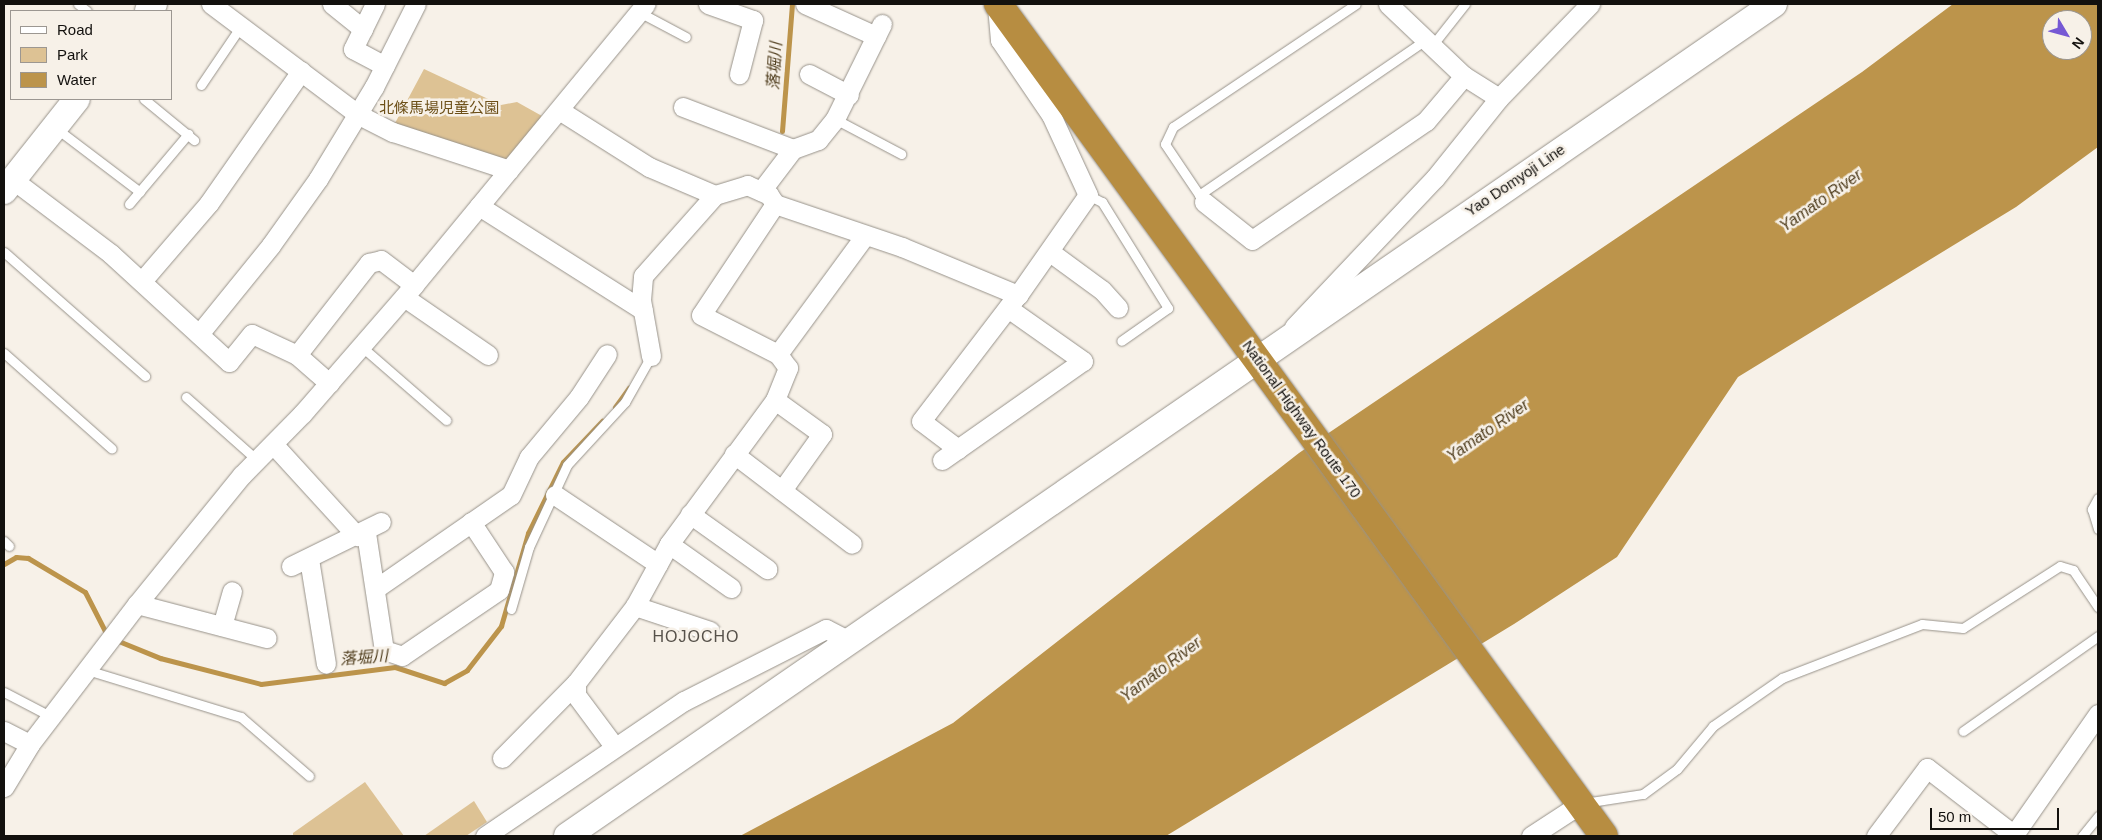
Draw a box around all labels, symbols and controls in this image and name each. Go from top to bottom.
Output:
legend [10,10,172,100]
north arrow [2042,10,2092,60]
text: Road [57,21,93,38]
text: N [2069,35,2088,52]
water label: 落堀川 [764,41,786,91]
text: Park [57,46,88,63]
text: Water [57,71,96,88]
park label: 北條馬場児童公園 [379,99,499,117]
street label: Yao Domyoji Line [1462,140,1568,220]
water label: Yamato River [1776,166,1866,236]
street label: National Highway Route 170 [1239,337,1365,501]
water label: Yamato River [1443,396,1533,466]
district label: HOJOCHO [652,627,740,647]
water label: Yamato River [1117,634,1205,706]
water label: 落堀川 [339,647,389,669]
scale bar [1932,798,2061,830]
text: 50 m [1938,808,1971,825]

